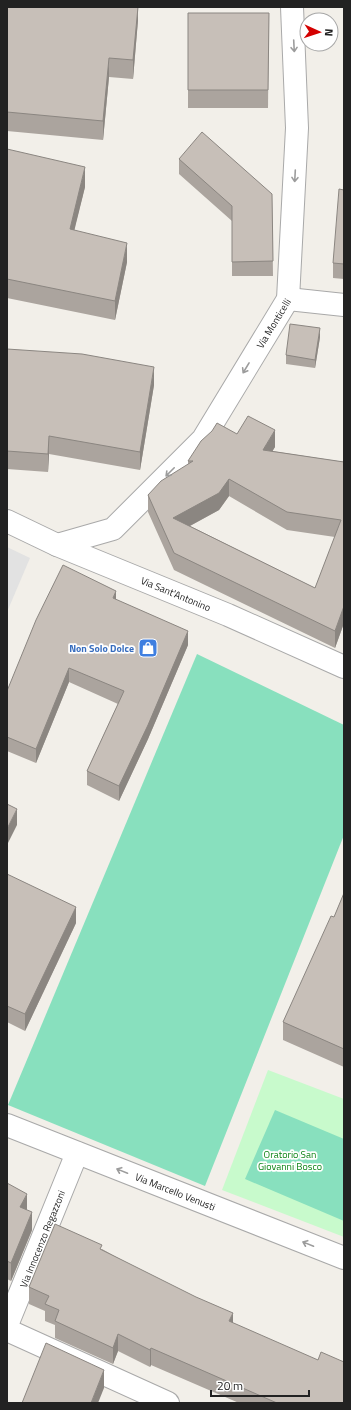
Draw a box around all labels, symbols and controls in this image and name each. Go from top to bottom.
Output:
north arrow [299,12,339,52]
text: N [321,28,337,37]
one-way arrow [290,39,297,52]
one-way arrow [291,169,298,182]
street label: Via Monticelli [252,295,294,351]
one-way arrow [242,362,250,373]
one-way arrow [165,467,175,477]
street label: Via Sant'Antonino [139,573,213,615]
shop icon: Non Solo Dolce [137,637,159,659]
place label: Non Solo Dolce [69,641,134,656]
park label: Oratorio San Giovanni Bosco [258,1147,322,1174]
one-way arrow [116,1166,128,1174]
street label: Via Marcello Venusti [133,1169,218,1214]
street label: Via Innocenzo Regazzoni [16,1188,69,1290]
one-way arrow [302,1239,314,1247]
scale bar [211,1372,309,1398]
text: 20 m [217,1376,243,1395]

